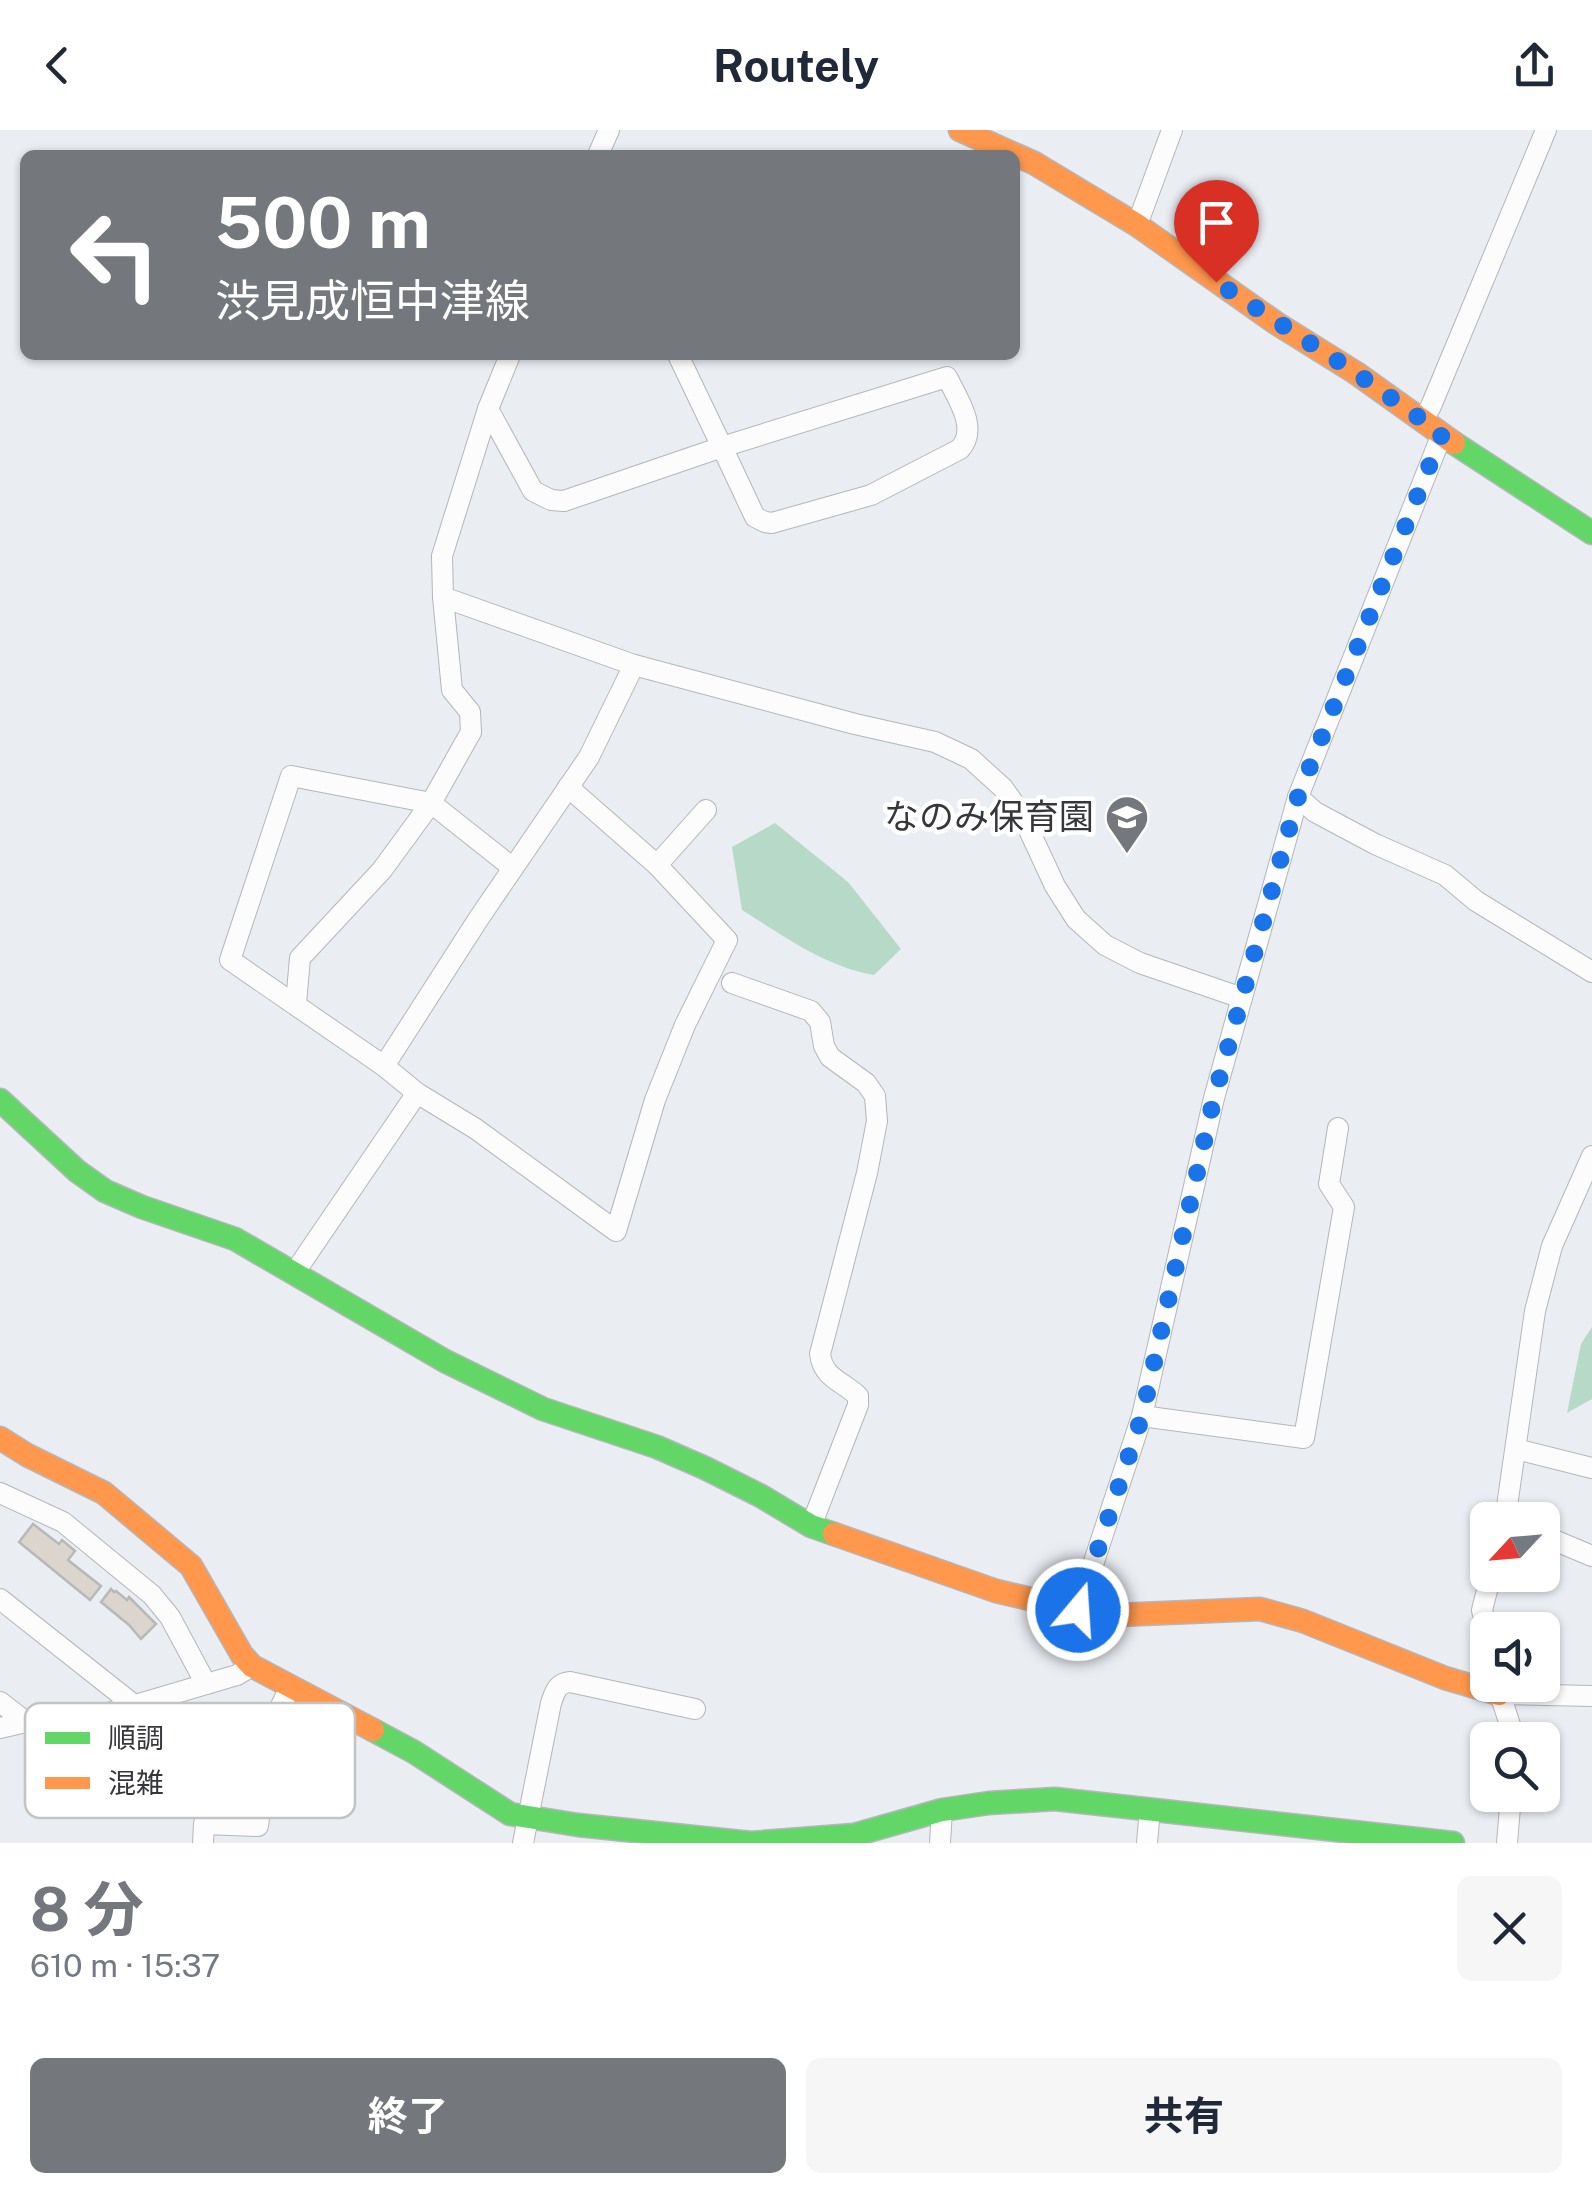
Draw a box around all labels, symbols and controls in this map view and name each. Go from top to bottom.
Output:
icon: back [30,38,85,93]
icon: share [1507,38,1562,93]
text: Routely [713,39,879,92]
pin [1174,180,1259,283]
text: 500 m [215,181,431,264]
icon: left [50,190,180,320]
icon: arrive [1189,195,1244,250]
text: 渋見成恒中津線 [215,274,530,327]
school or university icon: なのみ保育園 [1104,794,1150,855]
place label: なのみ保育園 [884,796,1094,837]
north arrow [1470,1502,1560,1592]
map controls [1470,1502,1560,1812]
position arrow [1026,1558,1130,1662]
button: sound [1470,1612,1560,1702]
legend [25,1703,355,1818]
text: 順調 [108,1721,164,1754]
button: search [1470,1722,1560,1812]
text: 混雑 [108,1766,164,1799]
text: 8 分 [30,1874,144,1945]
button: close [1457,1876,1562,1981]
text: 610 m · 15:37 [30,1947,220,1984]
button: 終了 [30,2058,786,2173]
button: 共有 [806,2058,1562,2173]

